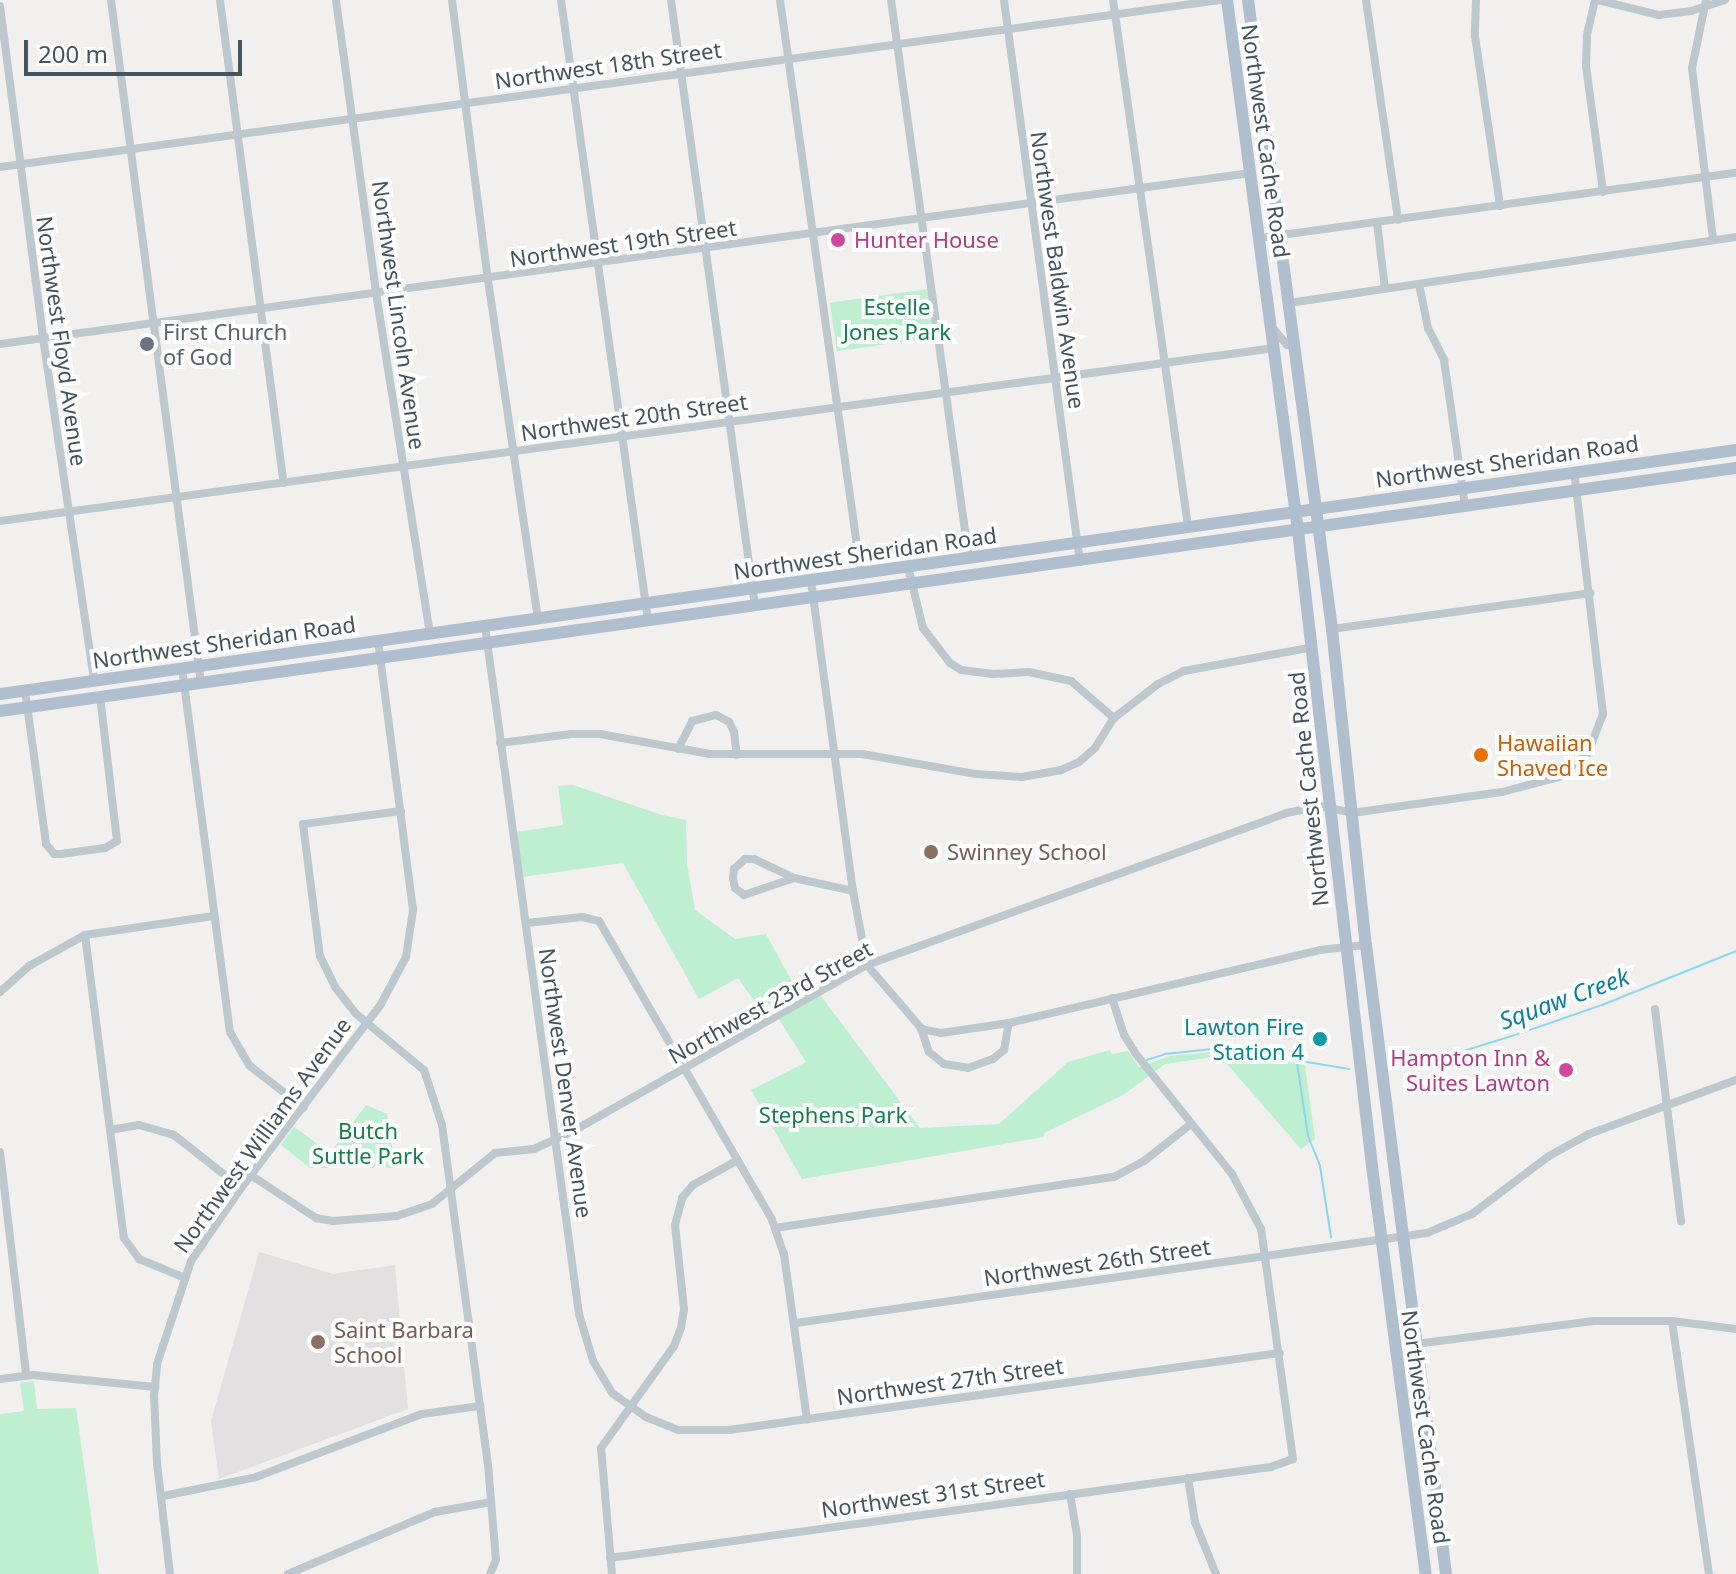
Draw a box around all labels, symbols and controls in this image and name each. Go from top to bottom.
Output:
street label: Northwest Cache Road [1237,22,1295,260]
scale bar [28,24,246,74]
street label: Northwest 18th Street [493,36,723,94]
text: 200 m [38,37,108,70]
street label: Northwest Baldwin Avenue [1025,130,1091,410]
street label: Northwest Lincoln Avenue [367,179,431,451]
street label: Northwest Floyd Avenue [31,214,93,468]
street label: Northwest 19th Street [508,214,738,272]
place label: Hunter House [854,227,999,253]
marker: Hunter House [829,231,847,249]
park label: Estelle Jones Park [843,293,951,344]
place label: First Church of God [163,318,287,370]
marker: First Church of God [138,335,156,353]
street label: Northwest 20th Street [519,388,749,446]
street label: Northwest Sheridan Road [1374,429,1640,493]
street label: Northwest Sheridan Road [732,521,998,585]
street label: Northwest Sheridan Road [91,610,357,674]
street label: Northwest Cache Road [1283,670,1333,908]
place label: Hawaiian Shaved Ice [1497,729,1608,780]
marker: Hawaiian Shaved Ice [1472,746,1490,764]
place label: Swinney School [947,839,1107,865]
marker: Swinney School [922,843,940,861]
street label: Northwest 23rd Street [663,935,877,1069]
street label: Northwest Denver Avenue [534,946,598,1220]
water label: Squaw Creek [1495,961,1633,1035]
street label: Northwest Williams Avenue [168,1012,356,1258]
place label: Lawton Fire Station 4 [1184,1013,1304,1064]
marker: Lawton Fire Station 4 [1311,1030,1329,1048]
place label: Hampton Inn & Suites Lawton [1390,1044,1550,1096]
marker: Hampton Inn & Suites Lawton [1557,1061,1575,1079]
park label: Stephens Park [759,1102,907,1128]
park label: Butch Suttle Park [312,1117,424,1168]
street label: Northwest 26th Street [982,1233,1212,1291]
street label: Northwest Cache Road [1397,1308,1455,1546]
place label: Saint Barbara School [334,1316,474,1368]
marker: Saint Barbara School [309,1333,327,1351]
street label: Northwest 27th Street [835,1352,1065,1410]
street label: Northwest 31st Street [820,1465,1046,1523]

